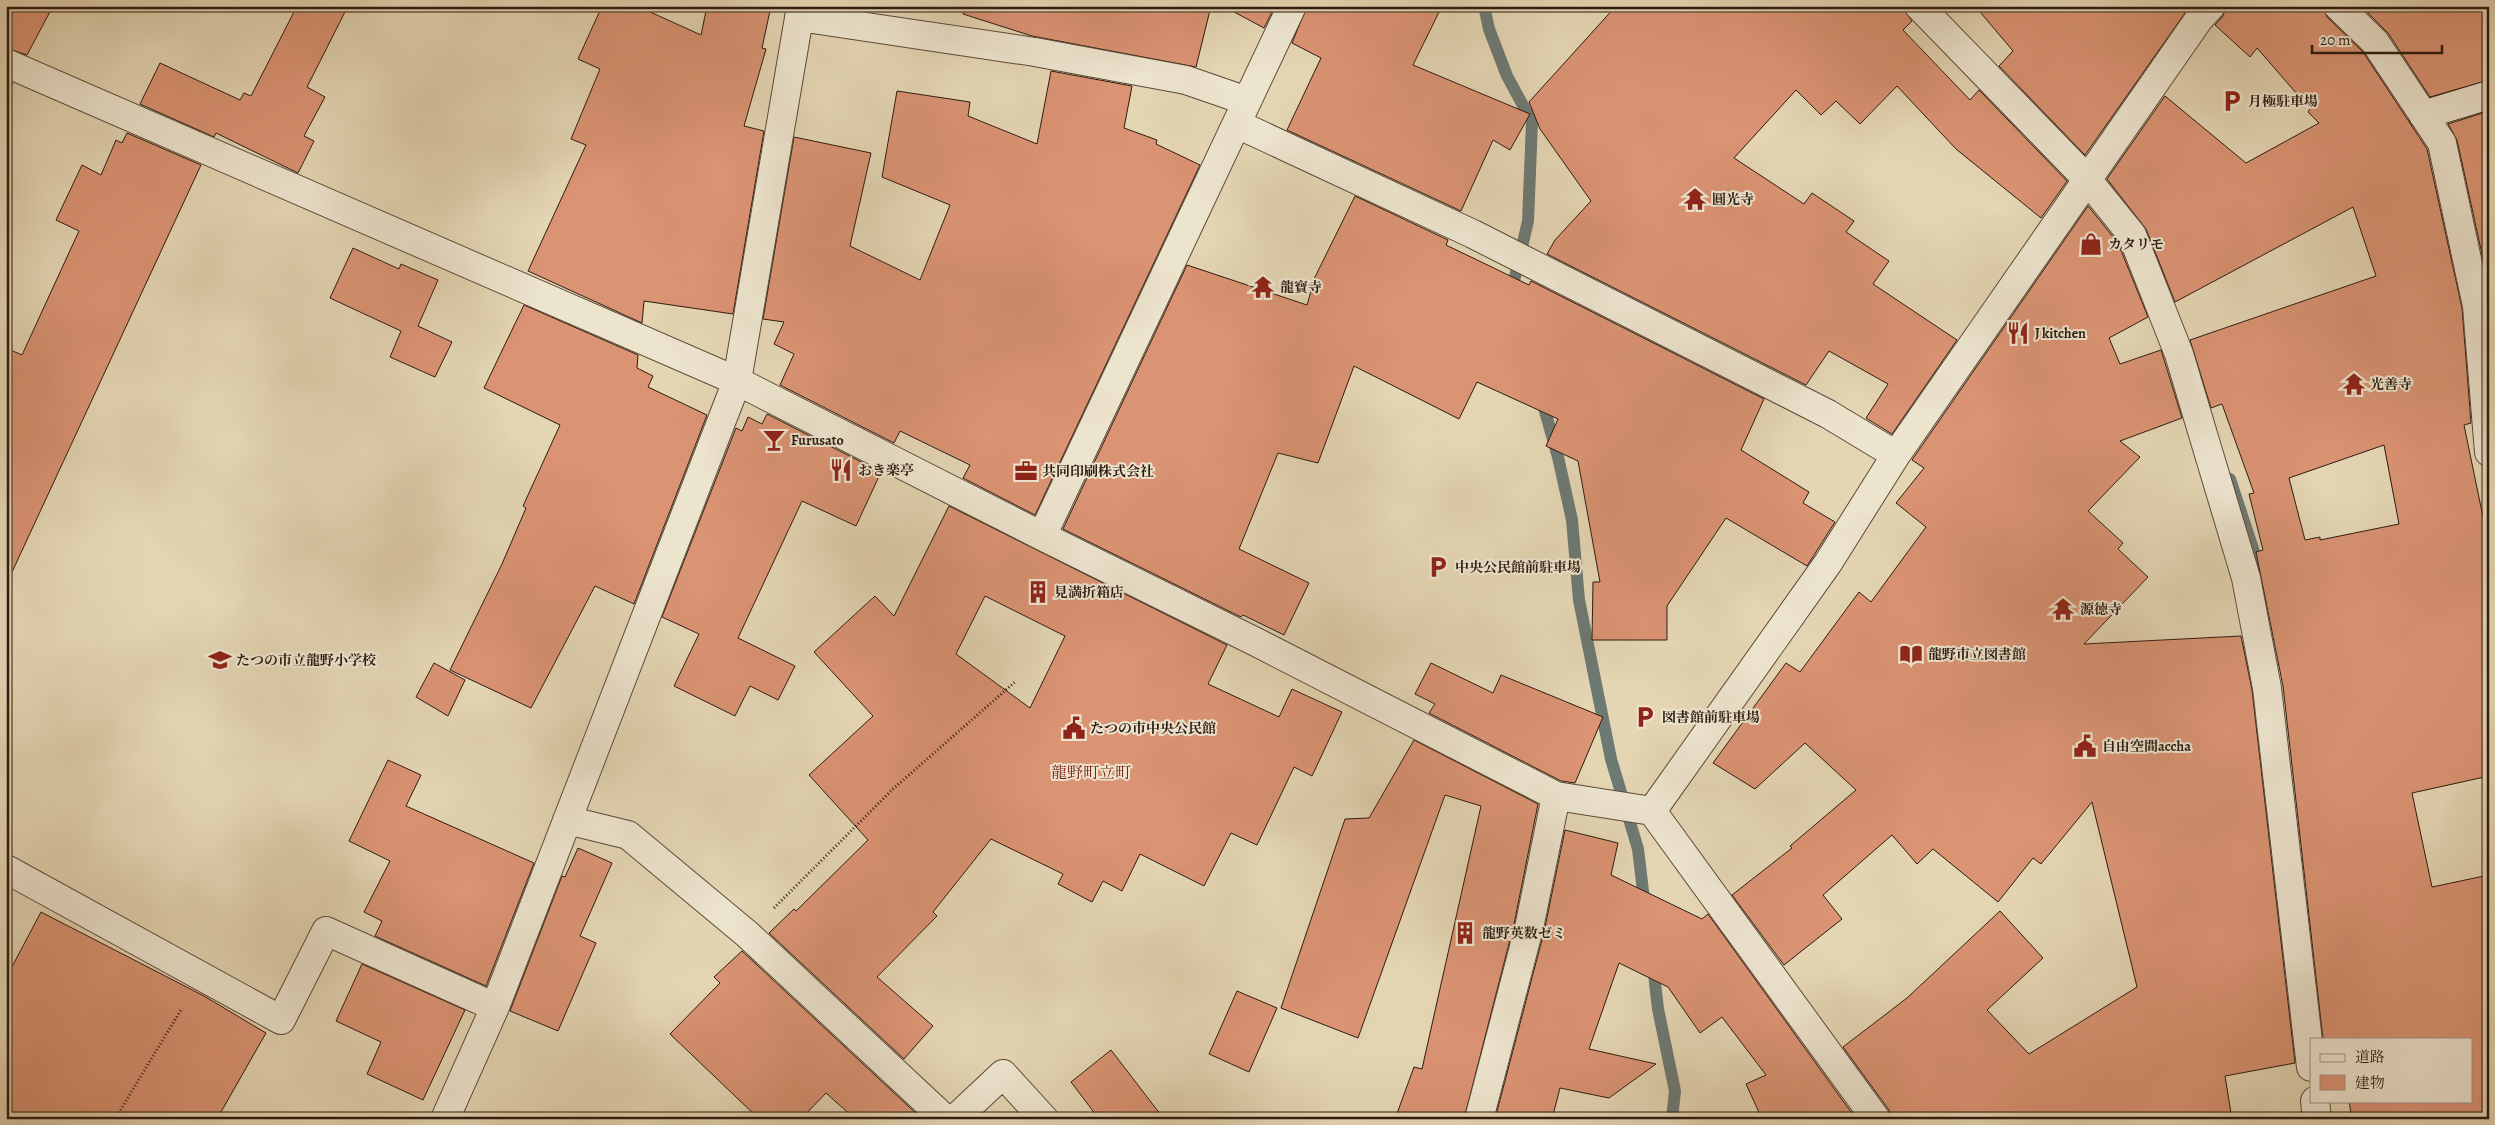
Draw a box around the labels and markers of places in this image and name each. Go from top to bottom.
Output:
parking icon: 月極駐車場 [2219,88,2245,114]
place label: 月極駐車場 [2248,92,2318,111]
temple icon: 圓光寺 [1682,186,1708,212]
place label: 圓光寺 [1712,190,1754,209]
shop icon: カタリモ [2078,231,2104,257]
place label: カタリモ [2108,235,2164,254]
temple icon: 龍寶寺 [1250,274,1276,300]
place label: 龍寶寺 [1280,278,1322,297]
restaurant icon: J kitchen [2005,320,2031,346]
place label: J kitchen [2035,324,2086,343]
temple icon: 光善寺 [2341,371,2367,397]
place label: 光善寺 [2370,375,2412,394]
bar icon: Furusato [761,427,787,453]
place label: Furusato [791,431,844,450]
restaurant icon: おき楽亭 [828,457,854,483]
office icon: 共同印刷株式会社 [1013,458,1039,484]
place label: おき楽亭 [858,461,914,480]
place label: 共同印刷株式会社 [1042,462,1154,481]
parking icon: 中央公民館前駐車場 [1425,554,1451,580]
place label: 中央公民館前駐車場 [1455,558,1581,577]
building icon: 見満折箱店 [1025,579,1051,605]
place label: 見満折箱店 [1054,583,1124,602]
temple icon: 源徳寺 [2050,596,2076,622]
place label: 源徳寺 [2080,600,2122,619]
library icon: 龍野市立図書館 [1898,641,1924,667]
place label: 龍野市立図書館 [1928,645,2026,664]
school or university icon: たつの市立龍野小学校 [207,647,233,673]
place label: たつの市立龍野小学校 [236,651,376,670]
parking icon: 図書館前駐車場 [1632,704,1658,730]
place label: 図書館前駐車場 [1662,708,1760,727]
public building icon: たつの市中央公民館 [1061,715,1087,741]
place label: たつの市中央公民館 [1090,719,1216,738]
public building icon: 自由空間accha [2072,733,2098,759]
place label: 自由空間accha [2102,737,2191,756]
building icon: 龍野英数ゼミ [1452,920,1478,946]
place label: 龍野英数ゼミ [1482,924,1566,943]

